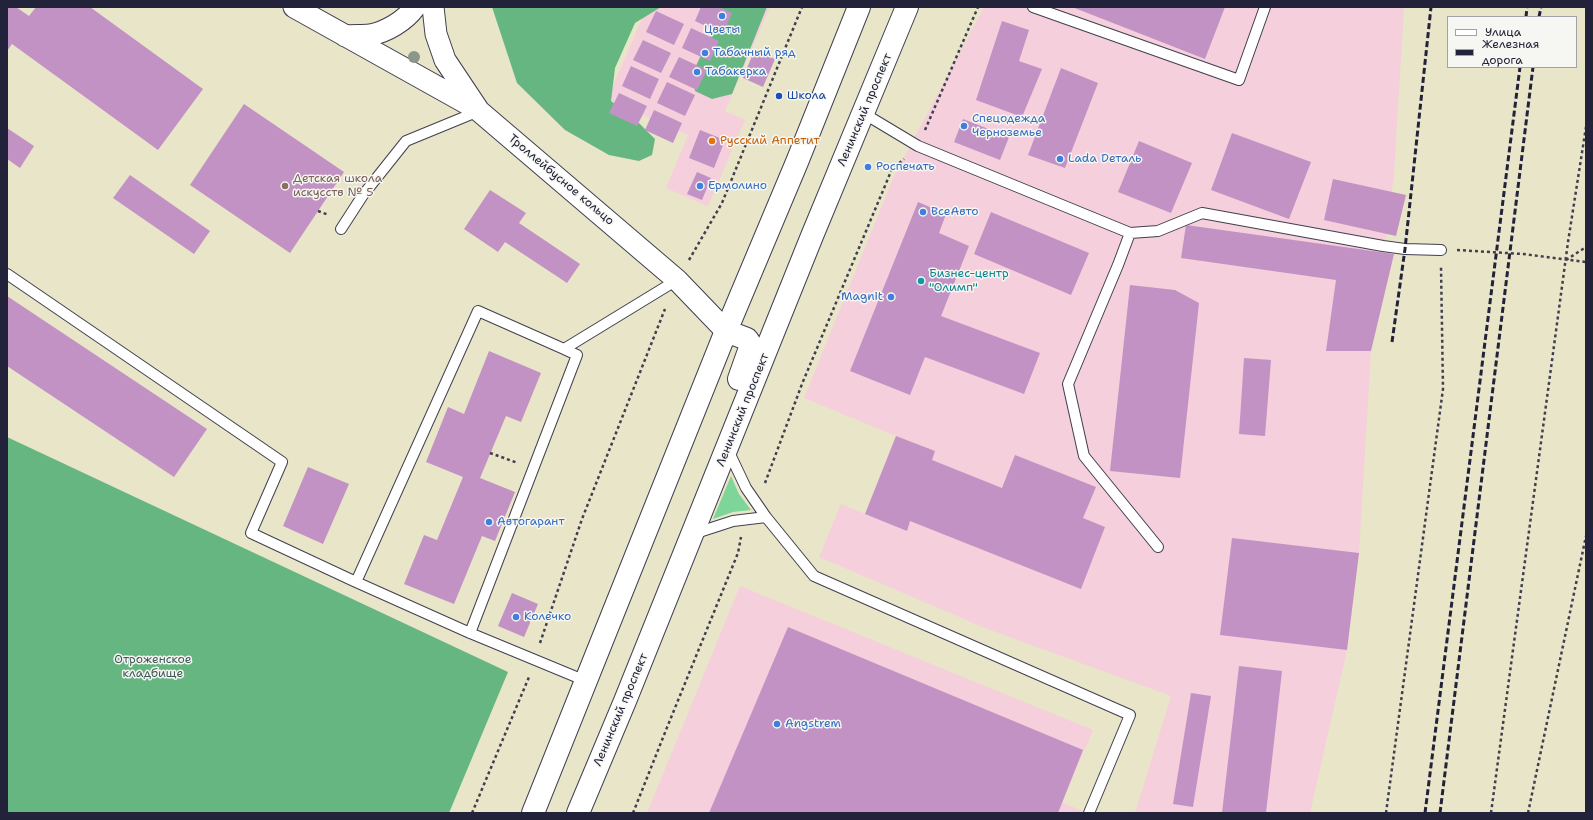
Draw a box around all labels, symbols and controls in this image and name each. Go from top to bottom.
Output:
marker: Цветы [717,11,727,21]
legend [1447,16,1577,68]
place label: Цветы [704,23,740,37]
text: Улица [1485,24,1521,40]
text: Железная дорога [1482,36,1539,68]
place label: Табачный ряд [713,46,796,60]
marker: Табачный ряд [700,48,710,58]
street label: Ленинский проспект [835,51,895,169]
place label: Табакерка [705,65,766,79]
marker: Табакерка [692,67,702,77]
place label: Школа [787,89,826,103]
marker: Школа [774,91,784,101]
place label: Спецодежда Черноземье [972,112,1045,140]
marker: Спецодежда Черноземье [959,121,969,131]
street label: Троллейбусное кольцо [505,132,617,228]
place label: Русский Аппетит [720,134,820,148]
marker: Русский Аппетит [707,136,717,146]
place label: Lada Dеталь [1068,152,1141,166]
marker: Lada Dеталь [1055,154,1065,164]
place label: Роспечать [876,160,935,174]
marker: Роспечать [863,162,873,172]
place label: Детская школа искусств № 5 [293,172,382,200]
place label: Ермолино [708,179,767,193]
marker: Детская школа искусств № 5 [280,181,290,191]
marker: Ермолино [695,181,705,191]
place label: ВсеАвто [931,205,979,219]
marker: ВсеАвто [918,207,928,217]
place label: Бизнес-центр "Олимп" [929,267,1009,295]
marker: Бизнес-центр "Олимп" [916,276,926,286]
place label: Magnit [841,290,883,304]
marker: Magnit [886,292,896,302]
street label: Ленинский проспект [714,351,772,469]
place label: Автогарант [497,515,565,529]
marker: Автогарант [484,517,494,527]
place label: Колечко [524,610,571,624]
marker: Колечко [511,612,521,622]
street label: Ленинский проспект [591,651,651,769]
park label: Отроженское кладбище [114,653,192,681]
place label: Angstrem [785,717,841,731]
marker: Angstrem [772,719,782,729]

